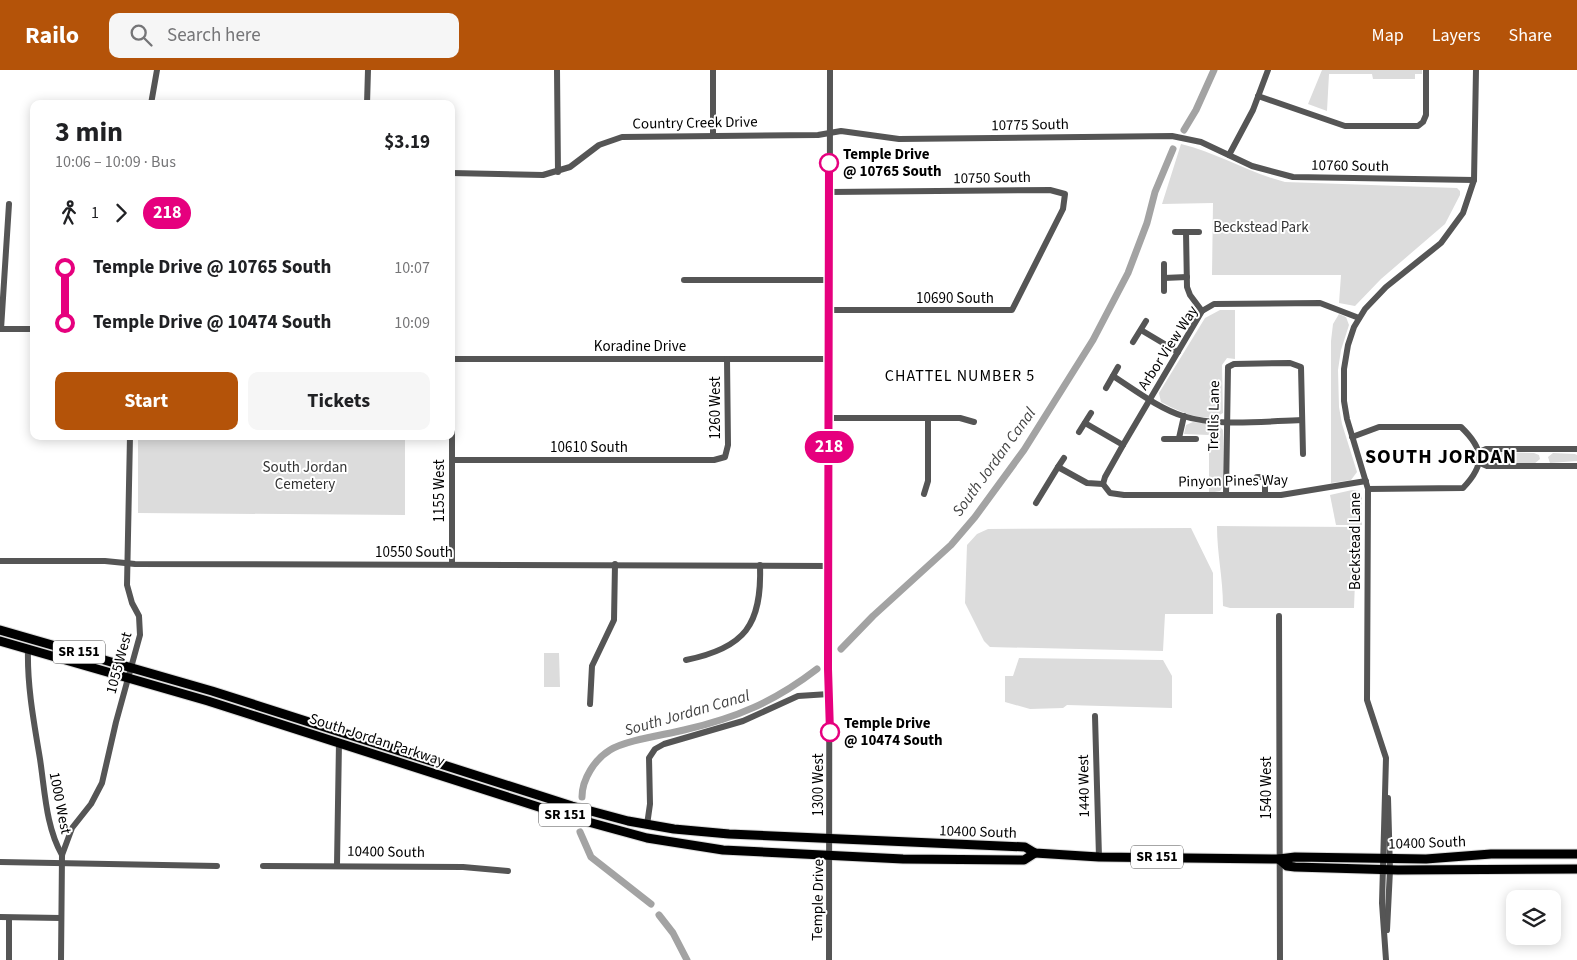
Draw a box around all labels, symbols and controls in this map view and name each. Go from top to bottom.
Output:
search box [109,13,459,58]
text: Railo [25,18,79,53]
icon: search [127,21,155,49]
text: Search here [167,22,261,49]
text: Map [1372,23,1404,48]
text: Layers [1432,23,1481,48]
text: Share [1509,23,1552,48]
street label: Country Creek Drive [632,111,758,135]
text: 3 min [55,112,123,152]
street label: 10775 South [991,114,1069,136]
text: $3.19 [384,129,430,156]
place label: Temple Drive @ 10765 South [843,144,942,182]
text: 10:06 – 10:09 · Bus [55,151,176,173]
marker: Temple Drive @ 10765 South [819,153,839,173]
street label: 10760 South [1311,155,1389,177]
street label: 10750 South [953,167,1031,189]
icon: walk [55,199,83,227]
icon: forward [107,199,135,227]
text: 218 [153,200,181,225]
text: 1 [91,202,99,224]
park label: Beckstead Park [1213,217,1309,238]
text: Temple Drive @ 10765 South [93,254,331,281]
text: 10:07 [394,257,430,279]
street label: 10690 South [916,288,994,309]
street label: Arbor View Way [1133,302,1203,394]
text: Temple Drive @ 10474 South [93,309,331,336]
text: 10:09 [394,312,430,334]
street label: Koradine Drive [594,336,686,357]
district label: CHATTEL NUMBER 5 [885,365,1035,387]
button: Start [55,372,238,430]
button: Tickets [248,372,430,430]
street label: 1260 West [705,376,726,440]
street label: Trellis Lane [1203,380,1225,452]
water label: South Jordan Canal [947,403,1041,521]
line badge: 218 [800,431,858,463]
text: 218 [815,434,843,459]
street label: 10610 South [550,437,628,458]
district label: SOUTH JORDAN [1365,443,1517,471]
park label: South Jordan Cemetery [263,457,348,495]
street label: 1155 West [429,459,450,523]
street label: Pinyon Pines Way [1178,470,1288,492]
street label: Beckstead Lane [1345,492,1366,590]
street label: 10550 South [375,542,453,563]
street label: 1055 West [101,630,137,696]
road number: SR 151 [53,640,105,664]
water label: South Jordan Canal [622,685,752,741]
street label: South Jordan Parkway [307,708,447,772]
place label: Temple Drive @ 10474 South [844,713,943,751]
marker: Temple Drive @ 10474 South [820,722,840,742]
street label: 1300 West [808,753,829,817]
street label: 1440 West [1073,754,1095,818]
street label: 1540 West [1256,756,1277,820]
street label: 1000 West [44,770,76,836]
road number: SR 151 [539,804,591,826]
street label: 10400 South [939,820,1017,844]
street label: 10400 South [1388,831,1466,855]
street label: 10400 South [347,841,425,863]
road number: SR 151 [1131,846,1183,869]
street label: Temple Drive [807,859,829,941]
map controls [1506,890,1561,945]
button: layers [1506,890,1561,945]

